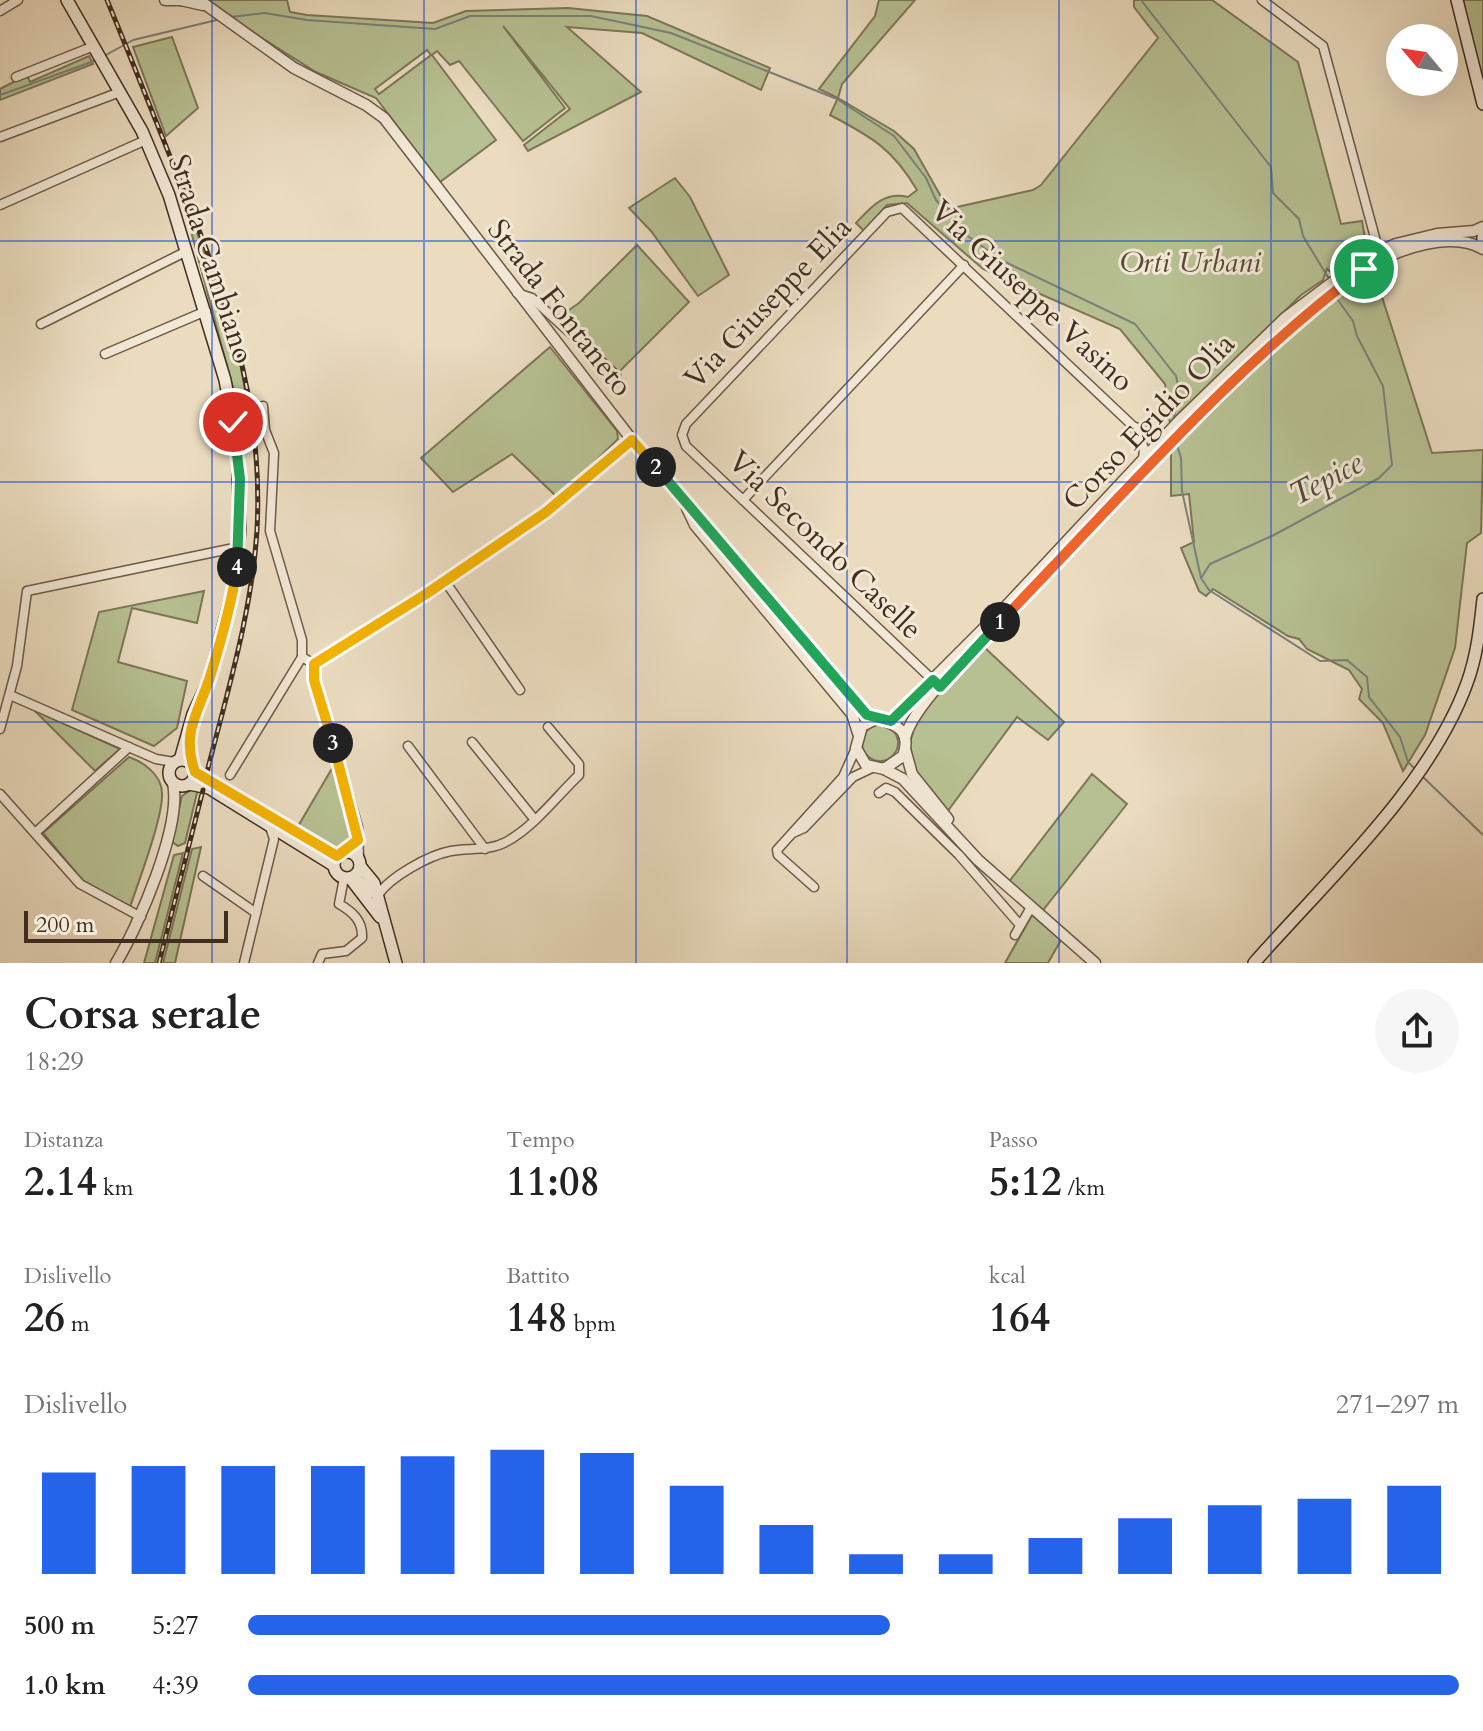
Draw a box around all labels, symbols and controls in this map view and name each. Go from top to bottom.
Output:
north arrow [1386,24,1458,96]
map controls [1386,24,1458,96]
street label: Strada Cambiano [158,149,264,369]
street label: Via Giuseppe Vasino [921,191,1143,401]
street label: Via Giuseppe Elia [675,208,861,398]
street label: Strada Fontaneto [478,211,642,405]
pin [1330,235,1398,303]
park label: Orti Urbani [1119,242,1262,283]
icon: arrive [1342,247,1386,291]
street label: Corso Egidio Olia [1054,324,1244,520]
pin [199,388,267,456]
icon: check [211,400,255,444]
street label: Via Secondo Caselle [719,441,931,649]
water label: Tepice [1281,441,1371,517]
pin: 2 [636,447,676,487]
text: 2 [650,452,662,482]
pin: 4 [217,547,257,587]
text: 4 [231,552,243,582]
pin: 1 [980,602,1020,642]
text: 1 [994,607,1006,637]
pin: 3 [313,723,353,763]
text: 3 [327,728,339,758]
scale bar [24,907,228,943]
text: 200 m [36,910,94,940]
text: Corsa serale [24,984,261,1044]
button: share [1375,989,1459,1073]
text: 18:29 [24,1044,84,1079]
text: Distanza [24,1125,104,1155]
text: Tempo [506,1125,575,1155]
text: Passo [989,1125,1038,1155]
text: 2.14 [24,1155,97,1210]
text: 11:08 [506,1155,600,1210]
text: 5:12 [989,1155,1062,1210]
text: km [97,1173,133,1203]
text: /km [1062,1173,1105,1203]
text: Dislivello [24,1261,111,1291]
text: Battito [506,1261,570,1291]
text: kcal [989,1261,1026,1291]
text: 26 [24,1291,65,1346]
text: 148 [506,1291,568,1346]
text: 164 [989,1291,1050,1346]
text: m [65,1309,90,1339]
text: bpm [568,1309,616,1339]
text: Dislivello [24,1387,127,1422]
text: 271–297 m [1336,1387,1459,1422]
text: 500 m [24,1608,95,1643]
text: 5:27 [152,1608,199,1643]
text: 1.0 km [24,1668,105,1703]
text: 4:39 [152,1668,199,1703]

